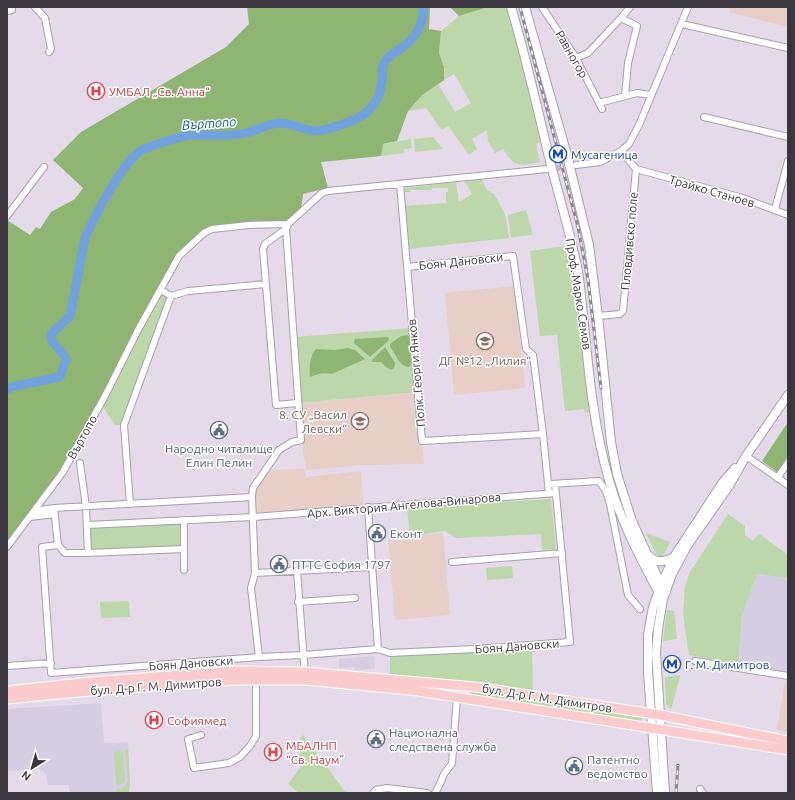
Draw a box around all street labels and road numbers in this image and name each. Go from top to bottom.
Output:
street label: Равногор [553,28,591,80]
street label: Трайко Станоев [668,173,756,209]
street label: Пловдивско поле [618,191,640,291]
street label: Проф. Марко Семов [564,237,594,351]
street label: Боян Дановски [418,250,504,272]
street label: Полк. Георги Янков [405,318,427,428]
street label: Въртопо [65,413,99,461]
street label: Арх. Виктория Ангелова-Винарова [307,490,501,520]
street label: Боян Дановски [474,637,560,655]
street label: Боян Дановски [148,654,234,672]
street label: бул. Д-р Г. М. Димитров [90,675,222,697]
street label: бул. Д-р Г. М. Димитров [481,681,613,715]

